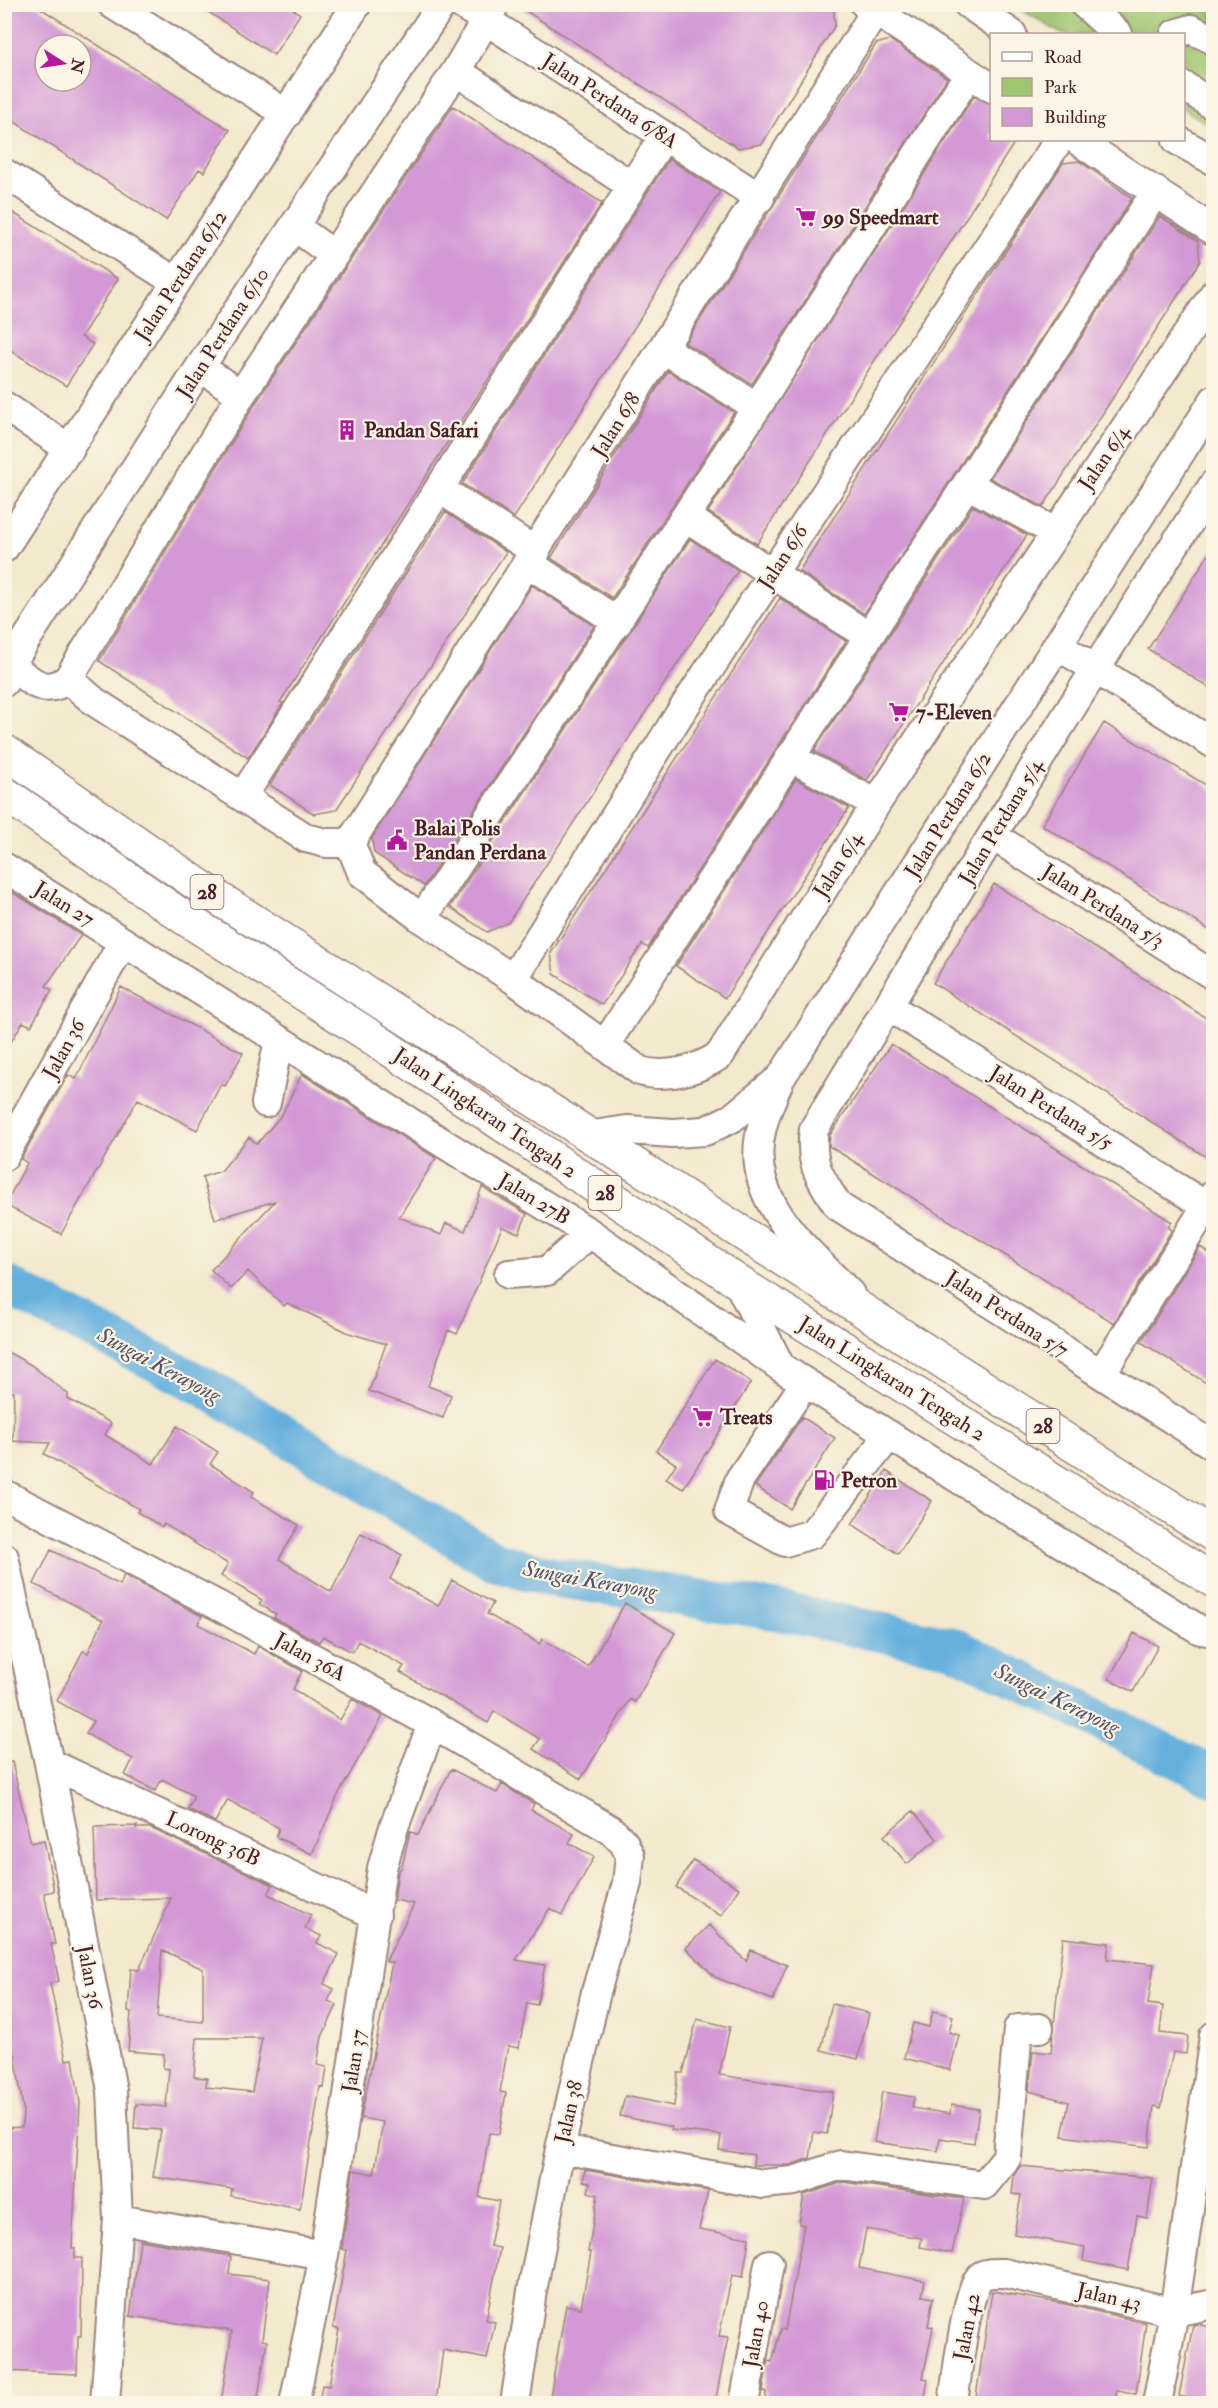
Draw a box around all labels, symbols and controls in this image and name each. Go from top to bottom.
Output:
north arrow [33,33,93,93]
legend [990,33,1185,141]
text: Road [1044,46,1082,69]
street label: Jalan Perdana 6/8A [536,47,683,155]
text: N [65,56,88,76]
text: Park [1044,76,1077,99]
text: Building [1044,106,1107,129]
place label: 99 Speedmart [821,204,939,231]
street label: Jalan Perdana 6/12 [128,205,233,348]
supermarket icon: 99 Speedmart [794,205,818,229]
street label: Jalan Perdana 6/10 [170,262,275,405]
street label: Jalan 6/8 [585,387,647,464]
place label: Pandan Safari [364,417,479,444]
building icon: Pandan Safari [335,418,359,442]
street label: Jalan 6/4 [1072,419,1136,497]
street label: Jalan 6/6 [751,518,815,596]
place label: 7-Eleven [916,699,992,726]
supermarket icon: 7-Eleven [887,700,911,724]
street label: Jalan Perdana 6/2 [898,747,998,884]
street label: Jalan Perdana 5/4 [952,753,1050,891]
place label: Balai Polis Pandan Perdana [414,815,547,866]
street label: Jalan 6/4 [807,826,870,904]
public building icon: Balai Polis Pandan Perdana [385,828,409,852]
street label: Jalan Perdana 5/3 [1036,857,1169,954]
street label: Jalan 27 [28,874,100,933]
road number: 28 [190,875,224,909]
street label: Jalan 36 [36,1013,92,1085]
street label: Jalan Lingkaran Tengah 2 [387,1041,582,1185]
street label: Jalan Perdana 5/5 [983,1059,1118,1157]
street label: Jalan 27B [492,1166,575,1231]
road number: 28 [588,1176,622,1210]
street label: Jalan Perdana 5/7 [940,1264,1074,1364]
street label: Jalan Lingkaran Tengah 2 [793,1310,991,1448]
water label: Sungai Kerayong [92,1320,226,1410]
place label: Treats [719,1404,773,1431]
supermarket icon: Treats [691,1405,715,1429]
road number: 28 [1026,1409,1060,1443]
place label: Petron [841,1467,897,1494]
fuel station icon: Petron [812,1468,836,1492]
water label: Sungai Kerayong [520,1554,660,1606]
street label: Jalan 36A [268,1626,351,1688]
water label: Sungai Kerayong [989,1656,1125,1742]
street label: Lorong 36B [161,1805,265,1873]
street label: Jalan 36 [70,1942,110,2013]
street label: Jalan 37 [336,2027,372,2096]
street label: Jalan 38 [548,2078,589,2147]
street label: Jalan 43 [1073,2276,1144,2318]
street label: Jalan 42 [947,2291,987,2364]
street label: Jalan 40 [737,2298,775,2371]

